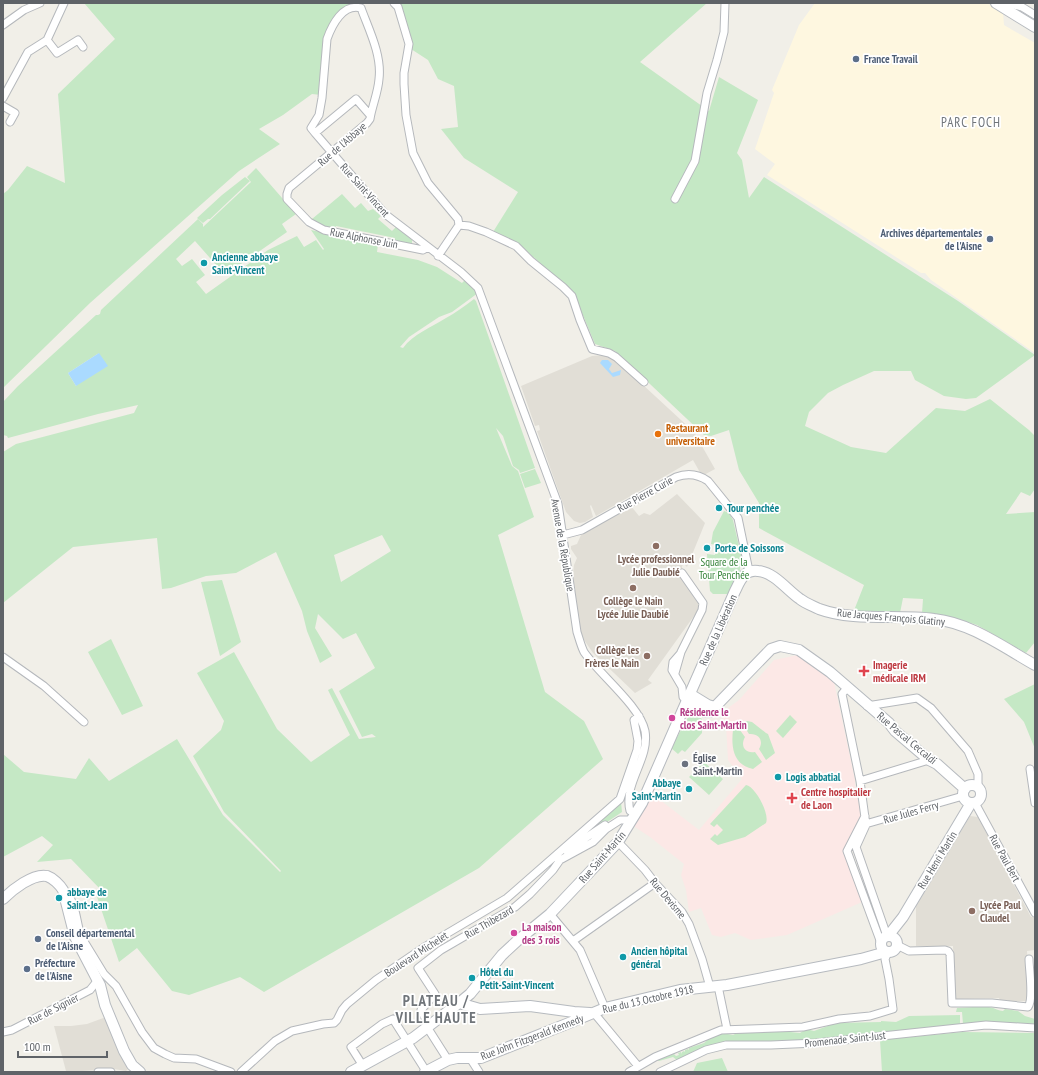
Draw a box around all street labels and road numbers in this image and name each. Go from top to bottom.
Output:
street label: Rue de l'Abbaye [315,119,370,169]
street label: Rue Saint-Vincent [337,160,393,220]
street label: Rue Alphonse Juin [329,225,399,251]
street label: Rue Pierre Curie [615,473,676,515]
street label: Avenue de la République [548,498,578,593]
street label: Rue de la Libération [696,592,740,668]
street label: Rue Jacques François Glatiny [836,605,946,629]
street label: Rue Pascal Ceccaldi [874,709,940,767]
street label: Rue Jules Ferry [882,797,941,827]
street label: Rue Saint-Martin [576,828,628,886]
street label: Rue Henri Martin [914,828,960,891]
street label: Rue Paul Bert [986,832,1024,884]
street label: Rue Devisme [647,875,689,922]
street label: Rue Thibezard [462,902,516,942]
street label: Boulevard Michelet [381,928,451,980]
street label: Rue du 13 Octobre 1918 [601,982,695,1016]
street label: Rue de Signier [25,990,81,1028]
street label: Rue John Fitzgerald Kennedy [479,1011,586,1063]
street label: Promenade Saint-Just [804,1028,886,1050]

